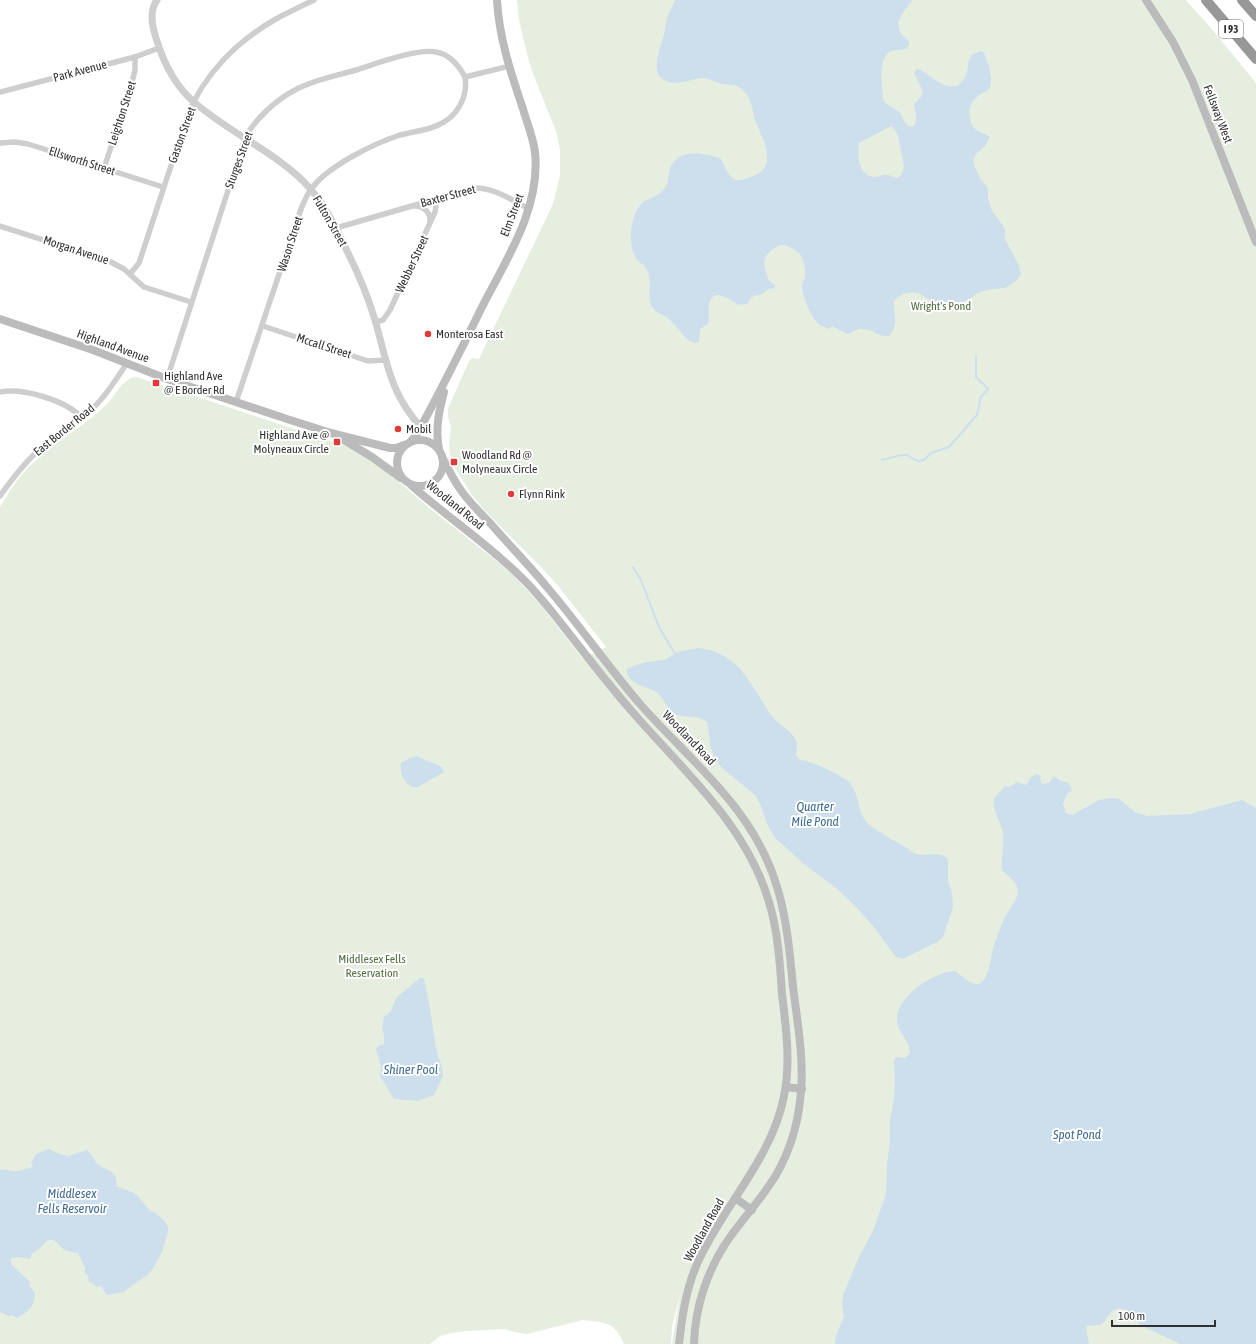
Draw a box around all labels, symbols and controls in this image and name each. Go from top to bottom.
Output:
road number: I 93 [1219,20,1243,38]
street label: Park Avenue [52,57,108,85]
street label: Leighton Street [105,79,139,147]
street label: Fellsway West [1200,83,1236,146]
street label: Gaston Street [165,104,199,165]
street label: Sturges Street [222,129,256,191]
street label: Ellsworth Street [47,144,118,178]
street label: Baxter Street [419,182,478,210]
street label: Elm Street [497,191,527,238]
street label: Fulton Street [310,193,350,249]
street label: Wason Street [274,214,306,274]
street label: Webber Street [393,232,432,295]
street label: Morgan Avenue [41,233,111,267]
park label: Wright's Pond [911,299,971,313]
street label: Highland Avenue [75,326,151,366]
place label: Monterosa East [436,327,504,341]
marker: Monterosa East [423,329,433,339]
street label: Mccall Street [295,331,354,362]
place label: Highland Ave @ E Border Rd [164,369,225,397]
marker: Highland Ave @ E Border Rd [151,378,161,388]
street label: East Border Road [31,401,97,459]
place label: Mobil [406,422,432,436]
marker: Mobil [393,424,403,434]
place label: Highland Ave @ Molyneaux Circle [254,428,329,456]
marker: Highland Ave @ Molyneaux Circle [332,437,342,447]
place label: Woodland Rd @ Molyneaux Circle [462,448,537,476]
marker: Woodland Rd @ Molyneaux Circle [449,457,459,467]
street label: Woodland Road [423,477,487,533]
place label: Flynn Rink [519,487,566,501]
marker: Flynn Rink [506,489,516,499]
street label: Woodland Road [660,708,718,768]
water label: Quarter Mile Pond [791,799,839,829]
park label: Middlesex Fells Reservation [338,952,406,980]
water label: Shiner Pool [383,1062,438,1077]
water label: Spot Pond [1052,1127,1101,1142]
water label: Middlesex Fells Reservoir [37,1186,108,1216]
street label: Woodland Road [681,1196,727,1264]
scale bar [1112,1302,1215,1328]
text: 100 m [1118,1309,1145,1323]

